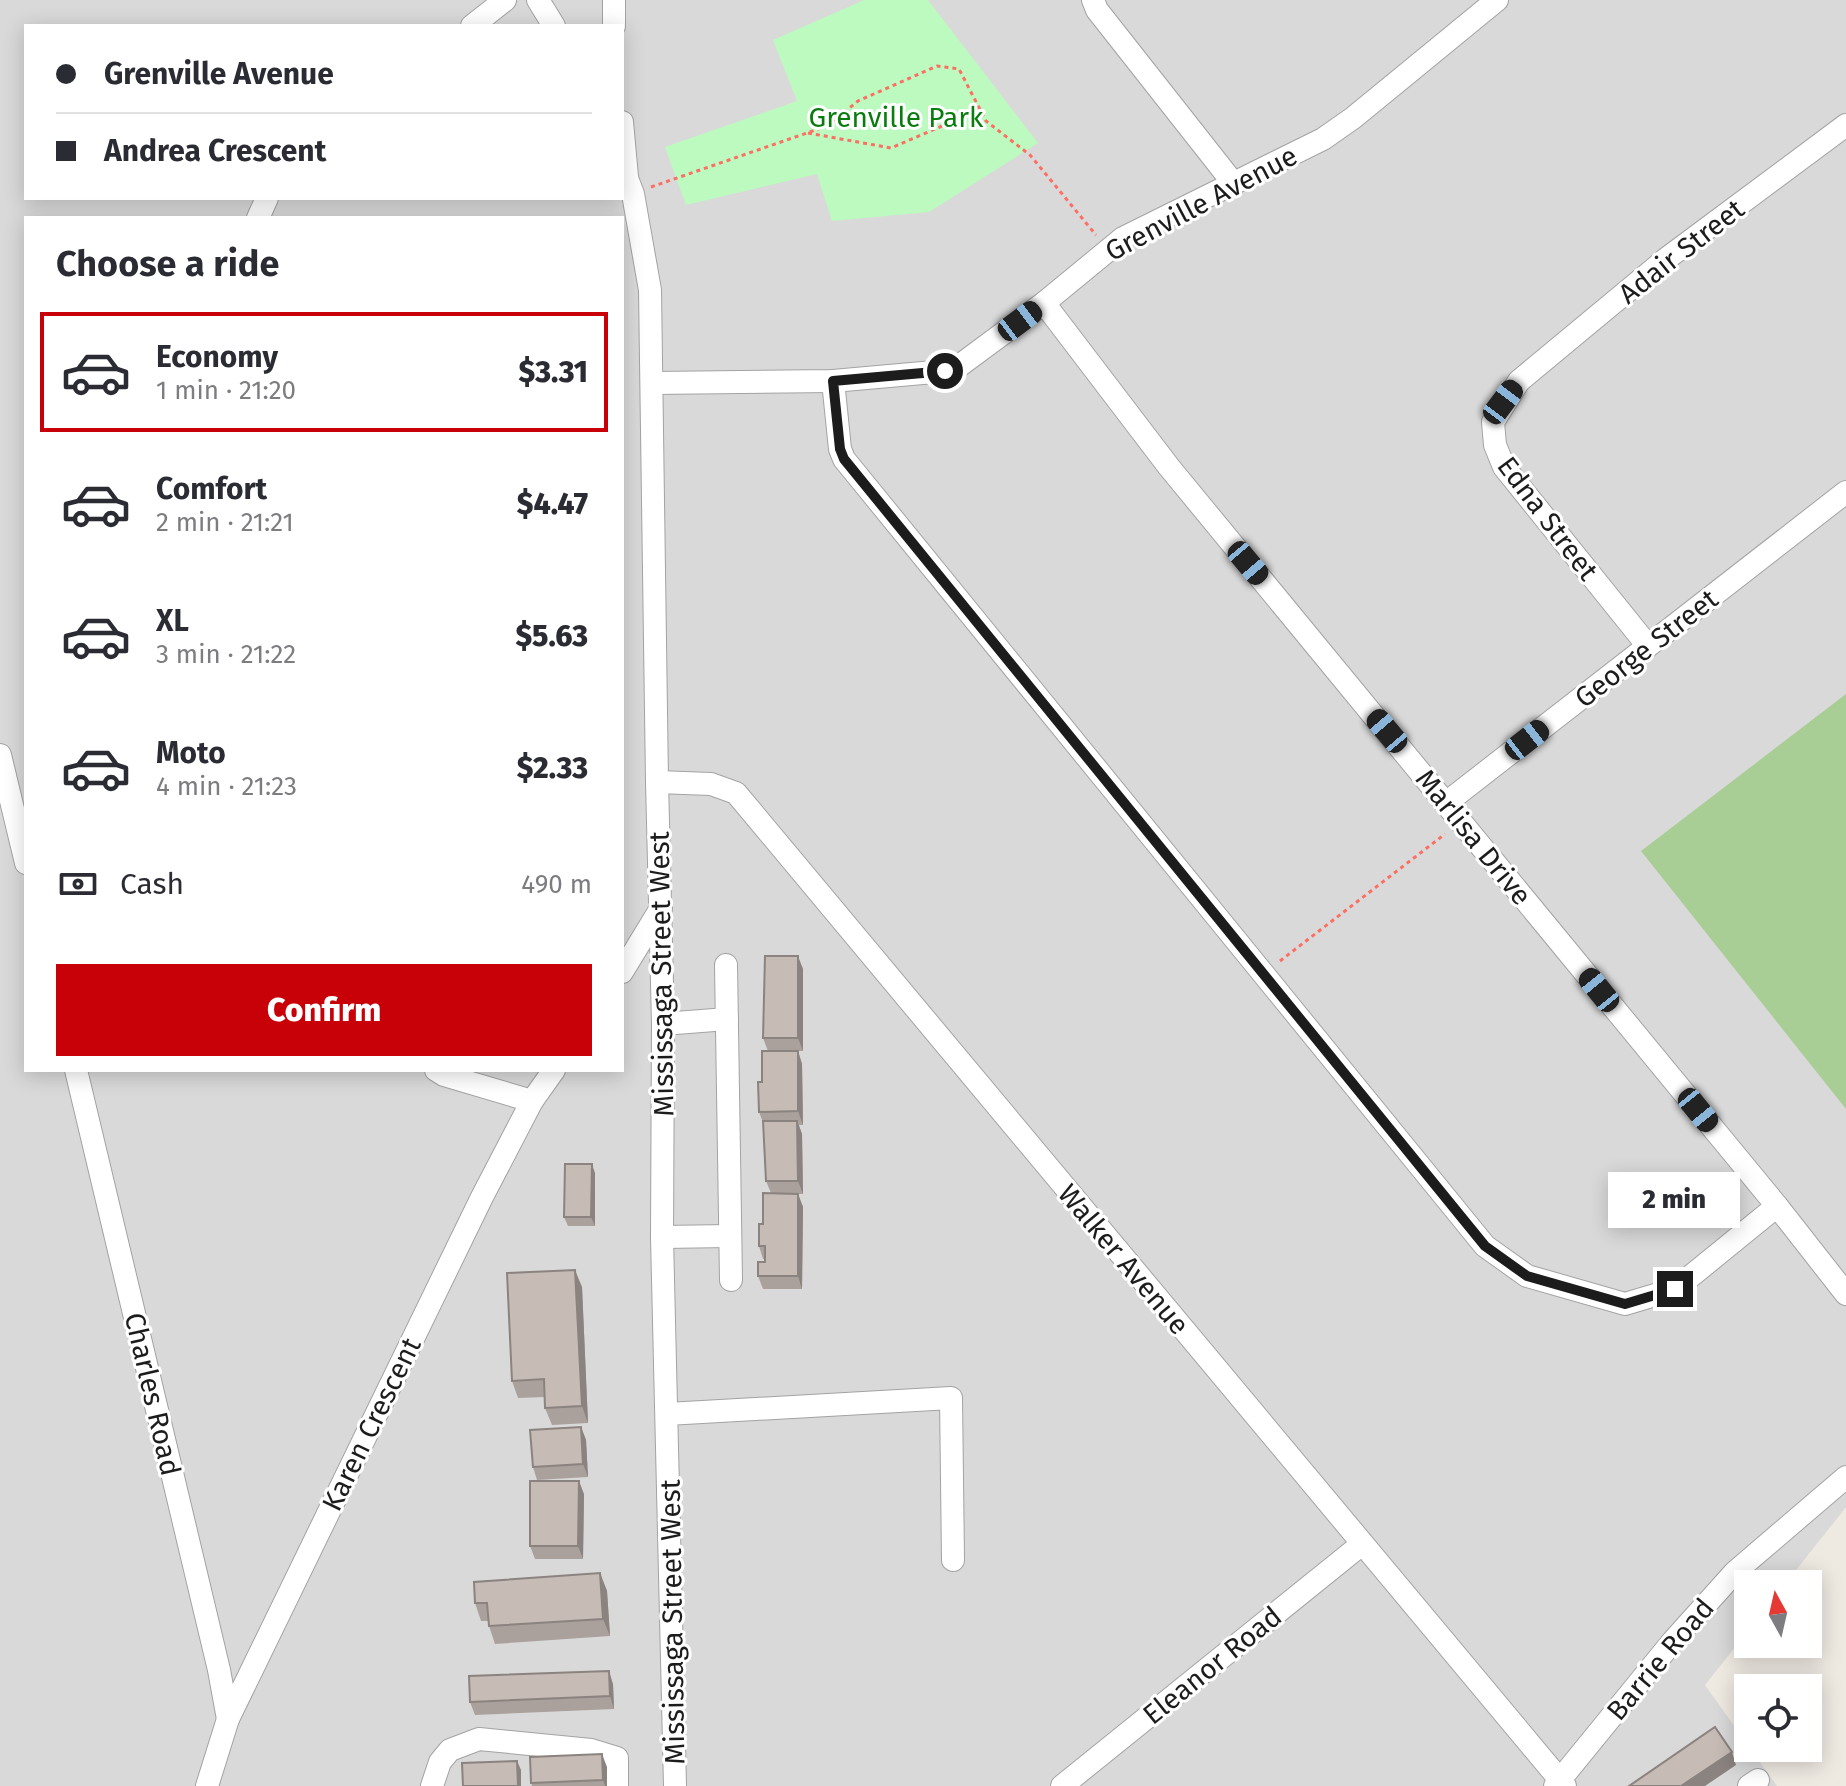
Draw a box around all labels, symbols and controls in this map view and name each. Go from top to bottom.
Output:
text: Grenville Avenue [104,56,334,92]
park label: Grenville Park [809,101,984,134]
text: Andrea Crescent [104,133,326,169]
street label: Grenville Avenue [1100,139,1303,268]
street label: Adair Street [1612,192,1751,311]
text: Choose a ride [56,242,279,286]
car [994,297,1046,345]
icon: car [60,336,132,408]
text: Economy [156,339,278,375]
route start [927,353,963,389]
text: $3.31 [518,354,588,390]
text: 1 min · 21:20 [156,375,296,406]
car [1479,376,1527,428]
street label: Edna Street [1490,450,1605,587]
icon: car [60,468,132,540]
text: Comfort [156,471,267,507]
text: $4.47 [517,486,588,522]
text: 2 min · 21:21 [156,507,294,538]
car [1223,537,1273,589]
street label: George Street [1568,582,1725,714]
icon: car [60,600,132,672]
text: XL [156,603,189,639]
text: $5.63 [515,618,588,654]
text: 3 min · 21:22 [156,639,296,670]
car [1362,705,1412,757]
car [1501,716,1553,764]
icon: car [60,732,132,804]
text: Moto [156,735,226,771]
text: $2.33 [517,750,588,786]
street label: Marlisa Drive [1409,763,1538,912]
text: 4 min · 21:23 [156,771,297,802]
street label: Mississaga Street West [642,830,680,1117]
icon: cash [56,862,100,906]
text: Cash [120,866,184,902]
text: 490 m [521,869,592,900]
button: Confirm [56,964,592,1056]
car [1575,964,1623,1016]
car [1674,1084,1722,1136]
callout: 2 min [1609,1173,1741,1229]
street label: Walker Avenue [1051,1177,1196,1341]
text: 2 min [1642,1184,1706,1215]
route end [1657,1271,1693,1307]
street label: Charles Road [118,1309,187,1479]
street label: Karen Crescent [315,1331,428,1516]
street label: Mississaga Street West [653,1478,691,1765]
north arrow [1734,1570,1822,1658]
map controls [1734,1570,1822,1762]
street label: Barrie Road [1600,1592,1721,1727]
street label: Eleanor Road [1136,1600,1288,1731]
button: locate [1734,1674,1822,1762]

